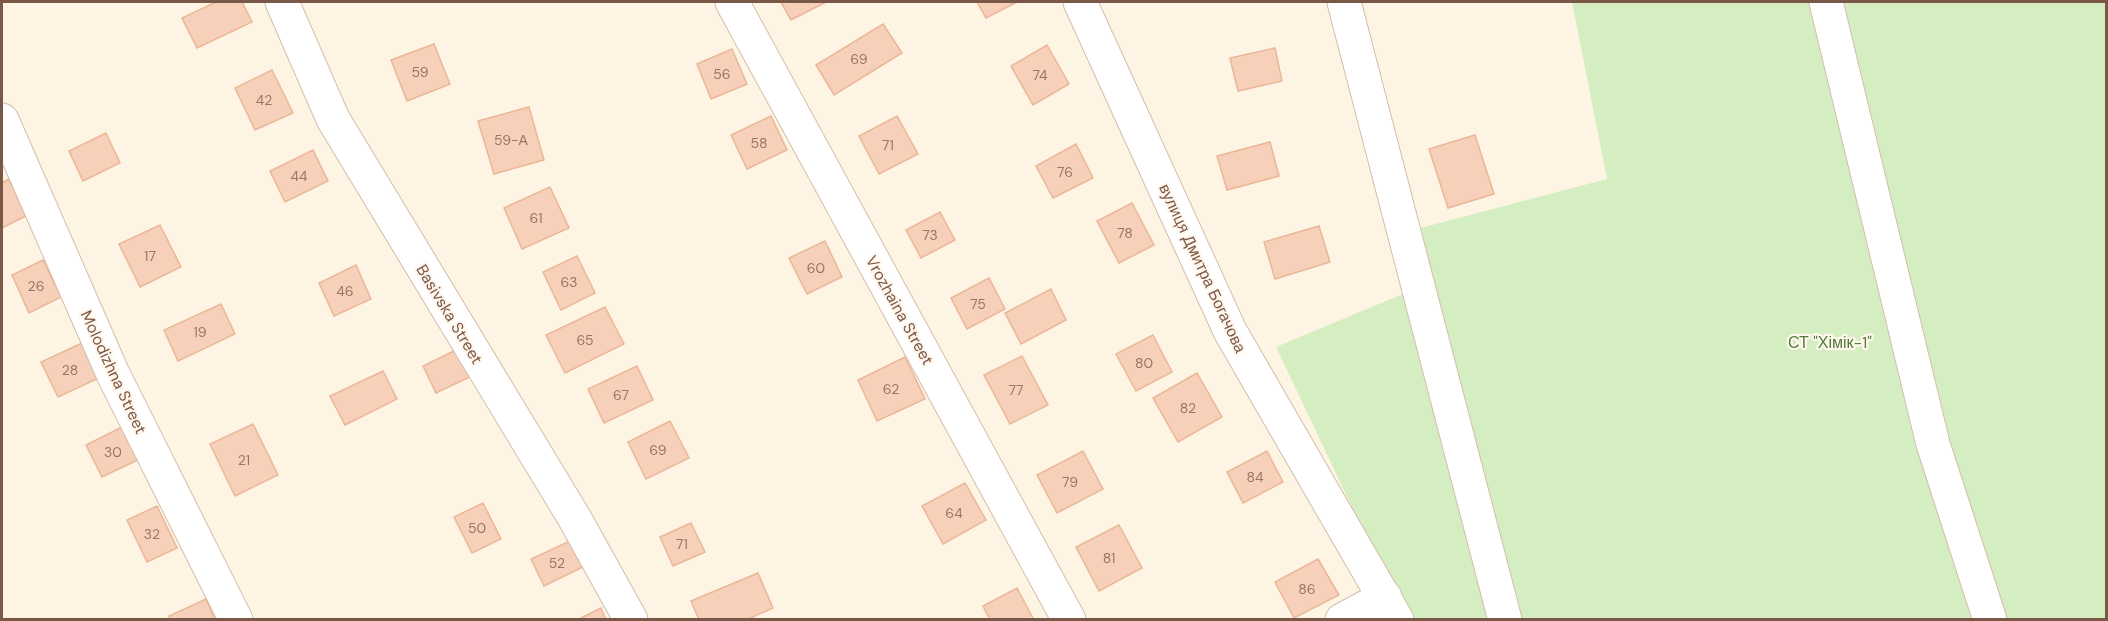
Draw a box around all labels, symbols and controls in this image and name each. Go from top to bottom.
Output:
house number: 69 [850,50,868,68]
house number: 59 [412,63,429,81]
house number: 56 [713,65,731,83]
house number: 74 [1032,66,1048,84]
house number: 42 [256,91,272,109]
house number: 59-А [494,131,529,149]
house number: 58 [750,134,768,152]
house number: 71 [882,136,894,154]
house number: 76 [1057,163,1073,181]
house number: 44 [291,167,308,185]
street label: вулиця Дмитра Богачова [1154,180,1251,356]
house number: 61 [529,209,543,227]
house number: 78 [1117,224,1133,242]
house number: 73 [922,226,938,244]
house number: 17 [144,247,156,265]
street label: Vrozhaina Street [861,252,938,369]
house number: 60 [807,259,825,277]
street label: Basivska Street [412,261,488,368]
house number: 63 [560,273,578,291]
house number: 26 [28,277,44,295]
house number: 46 [336,282,354,300]
house number: 75 [970,295,986,313]
street label: Molodizhna Street [76,307,151,437]
house number: 19 [193,323,207,341]
house number: 65 [576,331,594,349]
park label: СТ "Хімік-1" [1788,332,1872,353]
house number: 80 [1135,354,1153,372]
house number: 28 [62,361,78,379]
house number: 62 [883,380,899,398]
house number: 77 [1009,381,1023,399]
house number: 67 [613,386,629,404]
house number: 82 [1180,399,1196,417]
house number: 69 [649,441,667,459]
house number: 30 [104,443,122,461]
house number: 21 [238,451,250,469]
house number: 84 [1246,468,1264,486]
house number: 79 [1062,473,1078,491]
house number: 64 [945,504,963,522]
house number: 50 [468,519,486,537]
house number: 32 [144,525,160,543]
house number: 71 [676,535,688,553]
house number: 81 [1103,549,1115,567]
house number: 52 [549,554,565,572]
house number: 86 [1298,580,1316,598]

